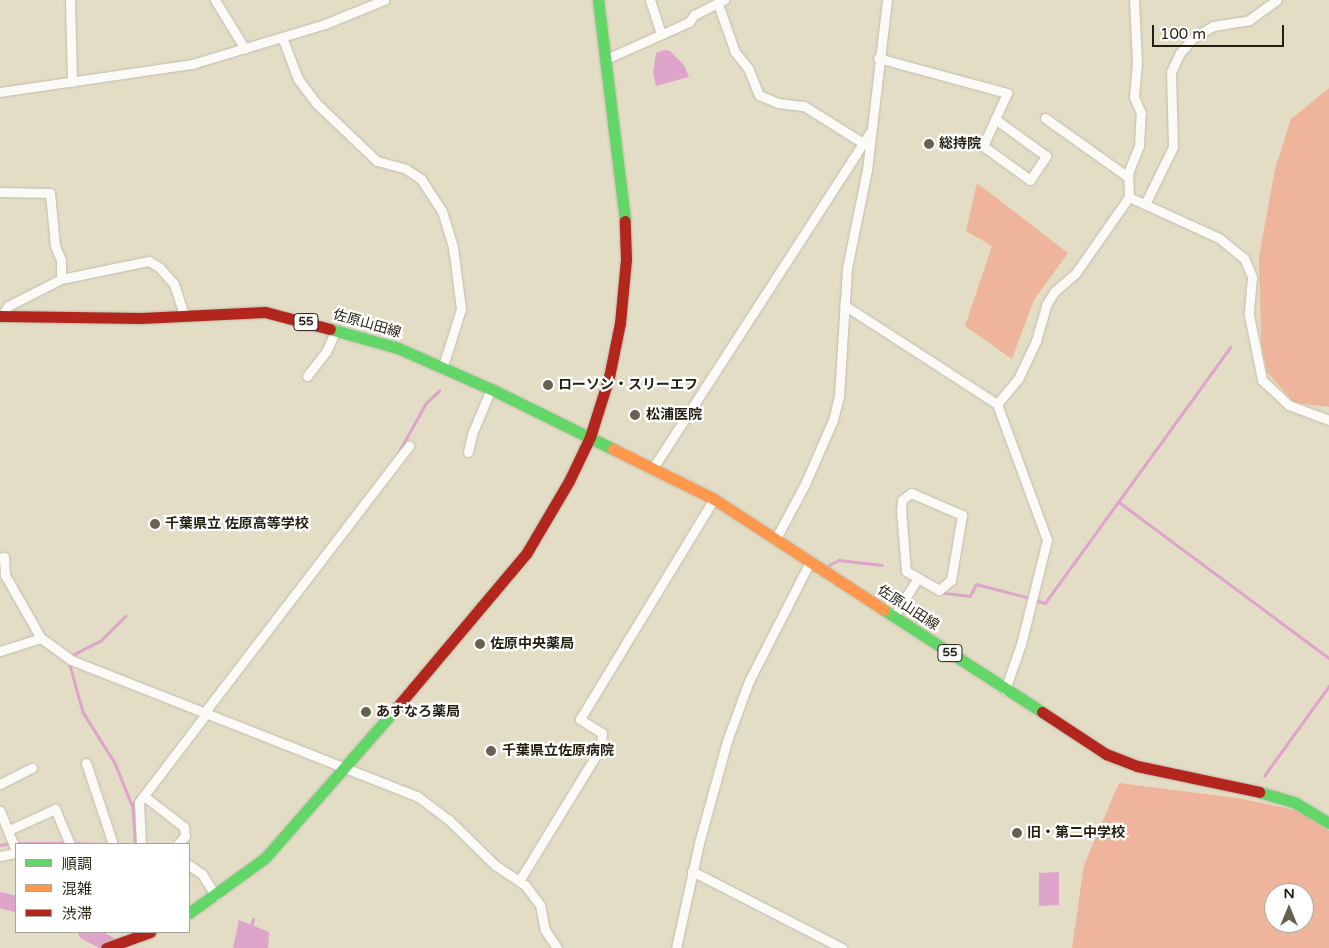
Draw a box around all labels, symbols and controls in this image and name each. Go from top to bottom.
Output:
scale bar [1154,15,1286,47]
text: 100 m [1160,25,1206,43]
place label: 総持院 [939,136,981,152]
marker: 総持院 [923,138,935,150]
street label: 佐原山田線 [331,306,403,342]
road number: 55 [292,313,320,332]
place label: ローソン・スリーエフ [558,377,698,393]
marker: ローソン・スリーエフ [542,379,554,391]
place label: 松浦医院 [646,407,702,423]
marker: 松浦医院 [628,408,642,422]
place label: 千葉県立 佐原高等学校 [165,516,309,532]
marker: 千葉県立 佐原高等学校 [149,518,161,530]
street label: 佐原山田線 [874,582,942,634]
place label: 佐原中央薬局 [490,636,574,652]
marker: 佐原中央薬局 [474,638,486,650]
road number: 55 [936,644,964,662]
place label: あすなろ薬局 [376,704,460,720]
marker: あすなろ薬局 [360,706,372,718]
place label: 千葉県立佐原病院 [502,743,614,759]
marker: 千葉県立佐原病院 [484,744,498,758]
place label: 旧・第二中学校 [1027,825,1125,841]
marker: 旧・第二中学校 [1011,827,1023,839]
legend [15,843,190,933]
text: 順調 [62,855,92,873]
text: 混雑 [62,880,92,898]
north arrow [1264,883,1314,933]
text: N [1283,885,1295,902]
text: 渋滞 [62,905,92,923]

